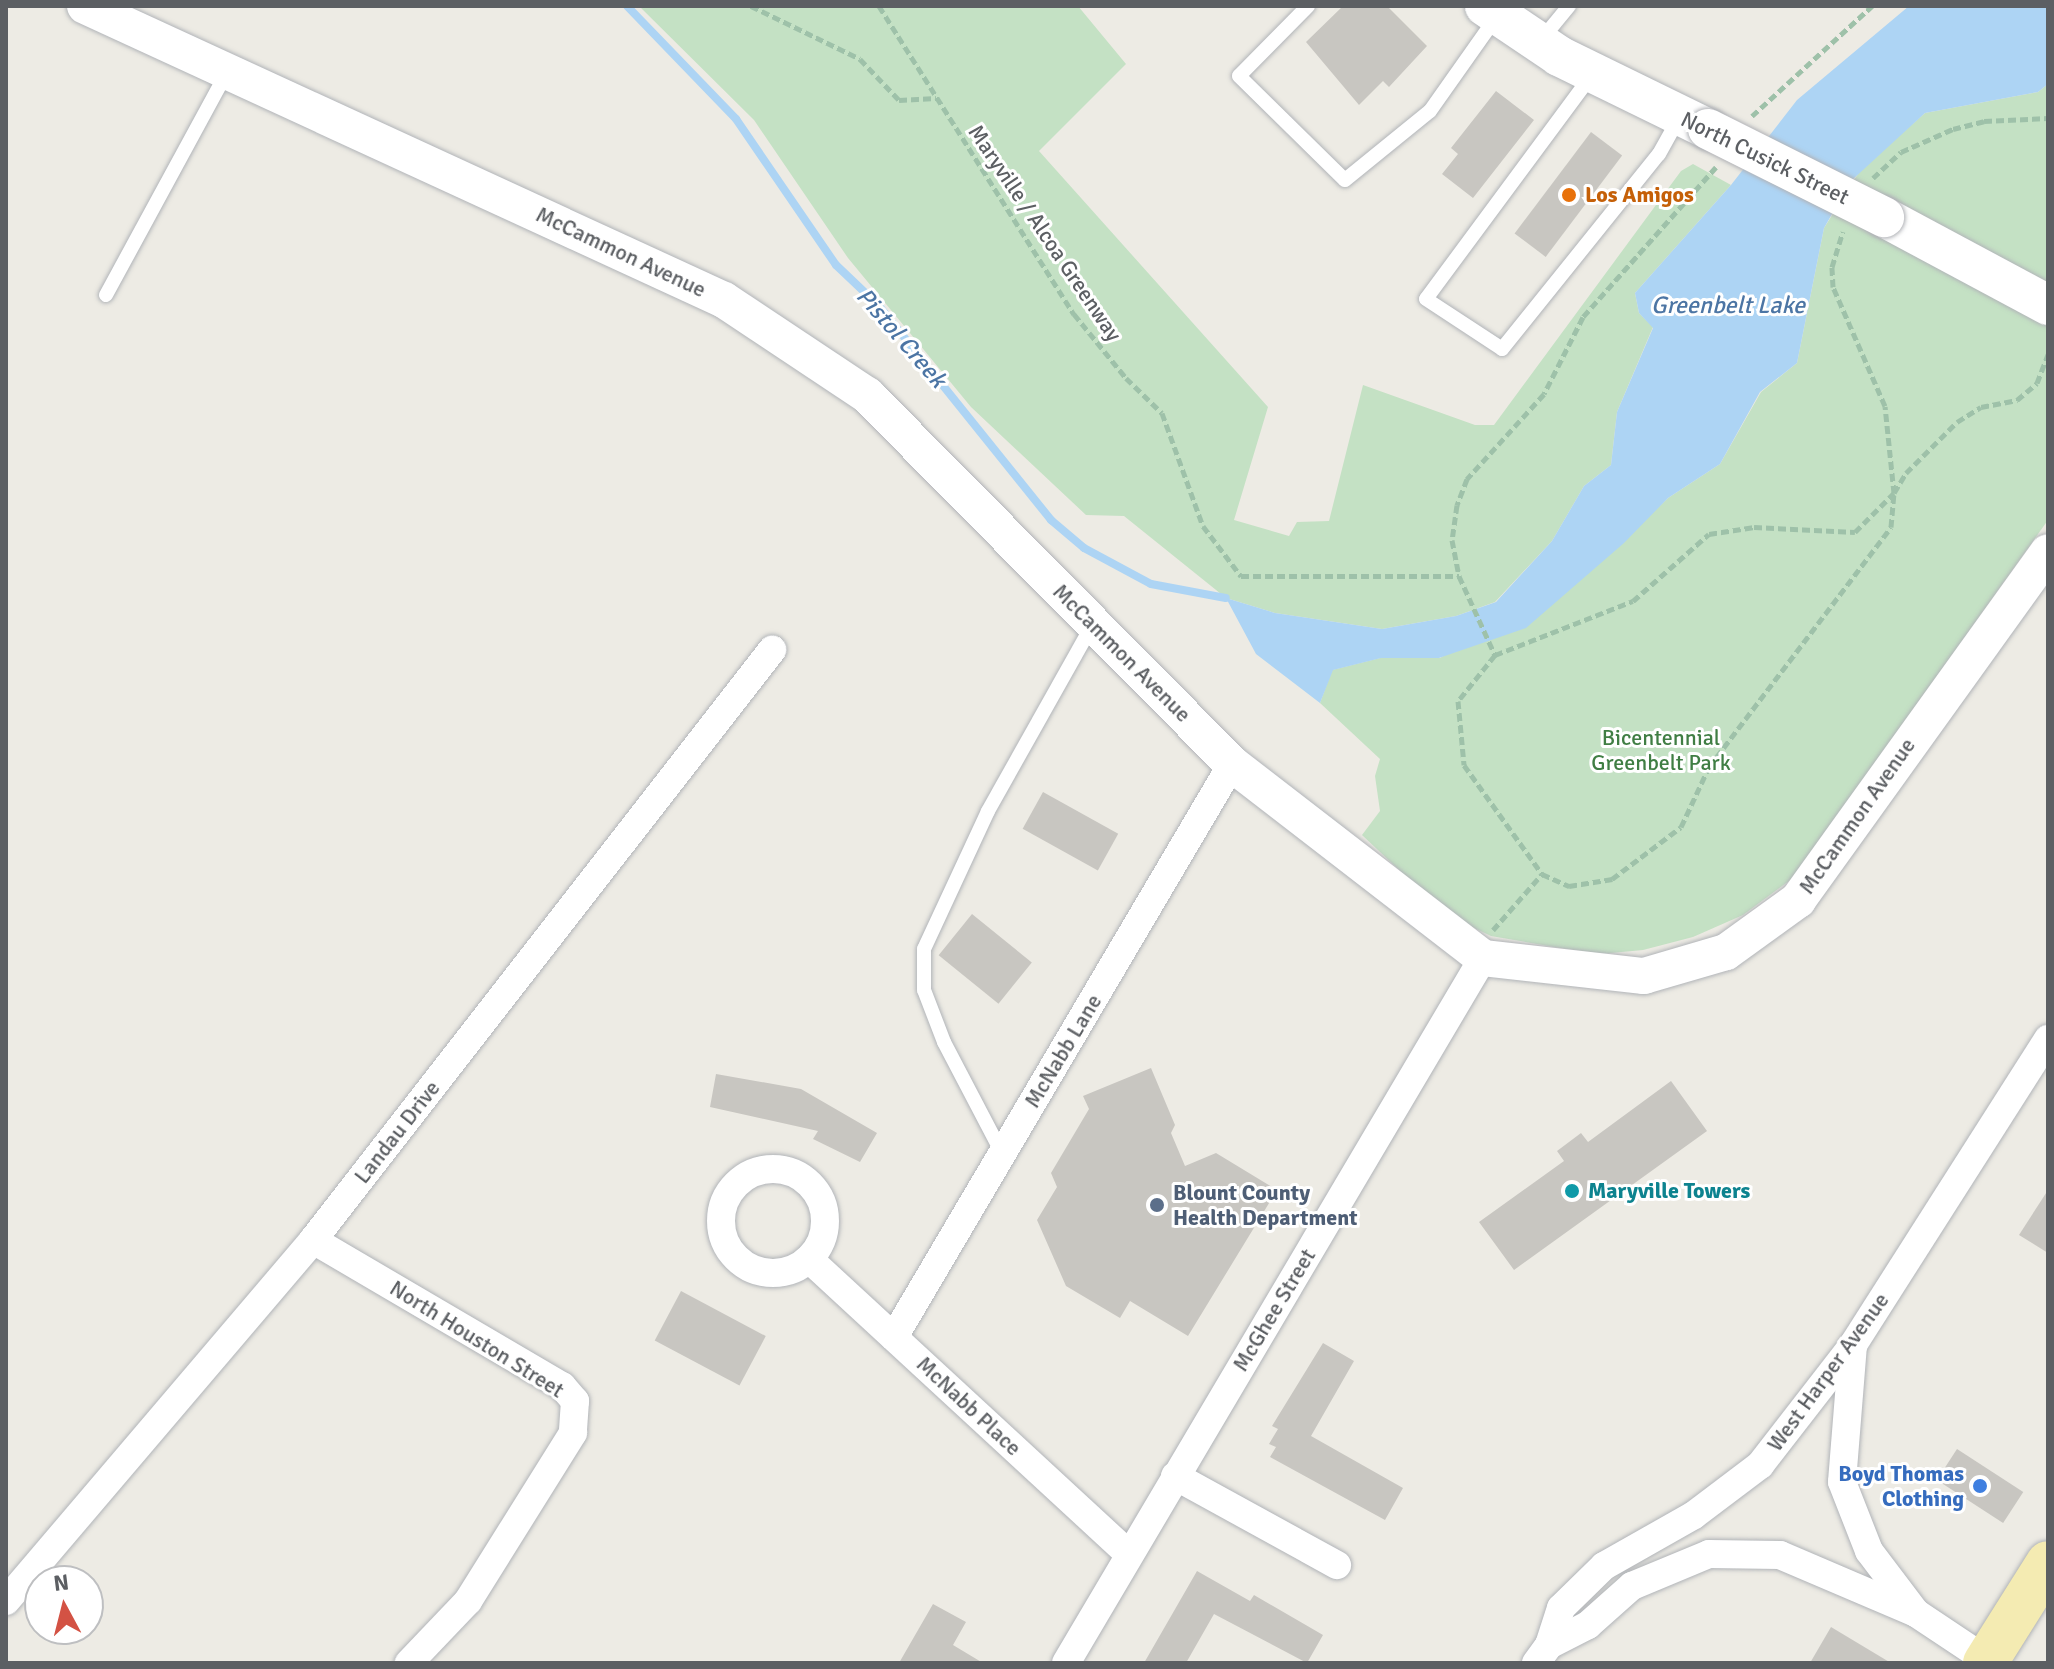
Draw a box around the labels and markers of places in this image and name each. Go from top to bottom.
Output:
place label: Los Amigos [1585,182,1694,208]
marker: Los Amigos [1560,186,1578,204]
place label: Maryville Towers [1588,1178,1750,1204]
place label: Blount County Health Department [1173,1179,1357,1230]
marker: Maryville Towers [1563,1182,1581,1200]
marker: Blount County Health Department [1148,1196,1166,1214]
place label: Boyd Thomas Clothing [1838,1460,1964,1512]
marker: Boyd Thomas Clothing [1971,1477,1989,1495]

